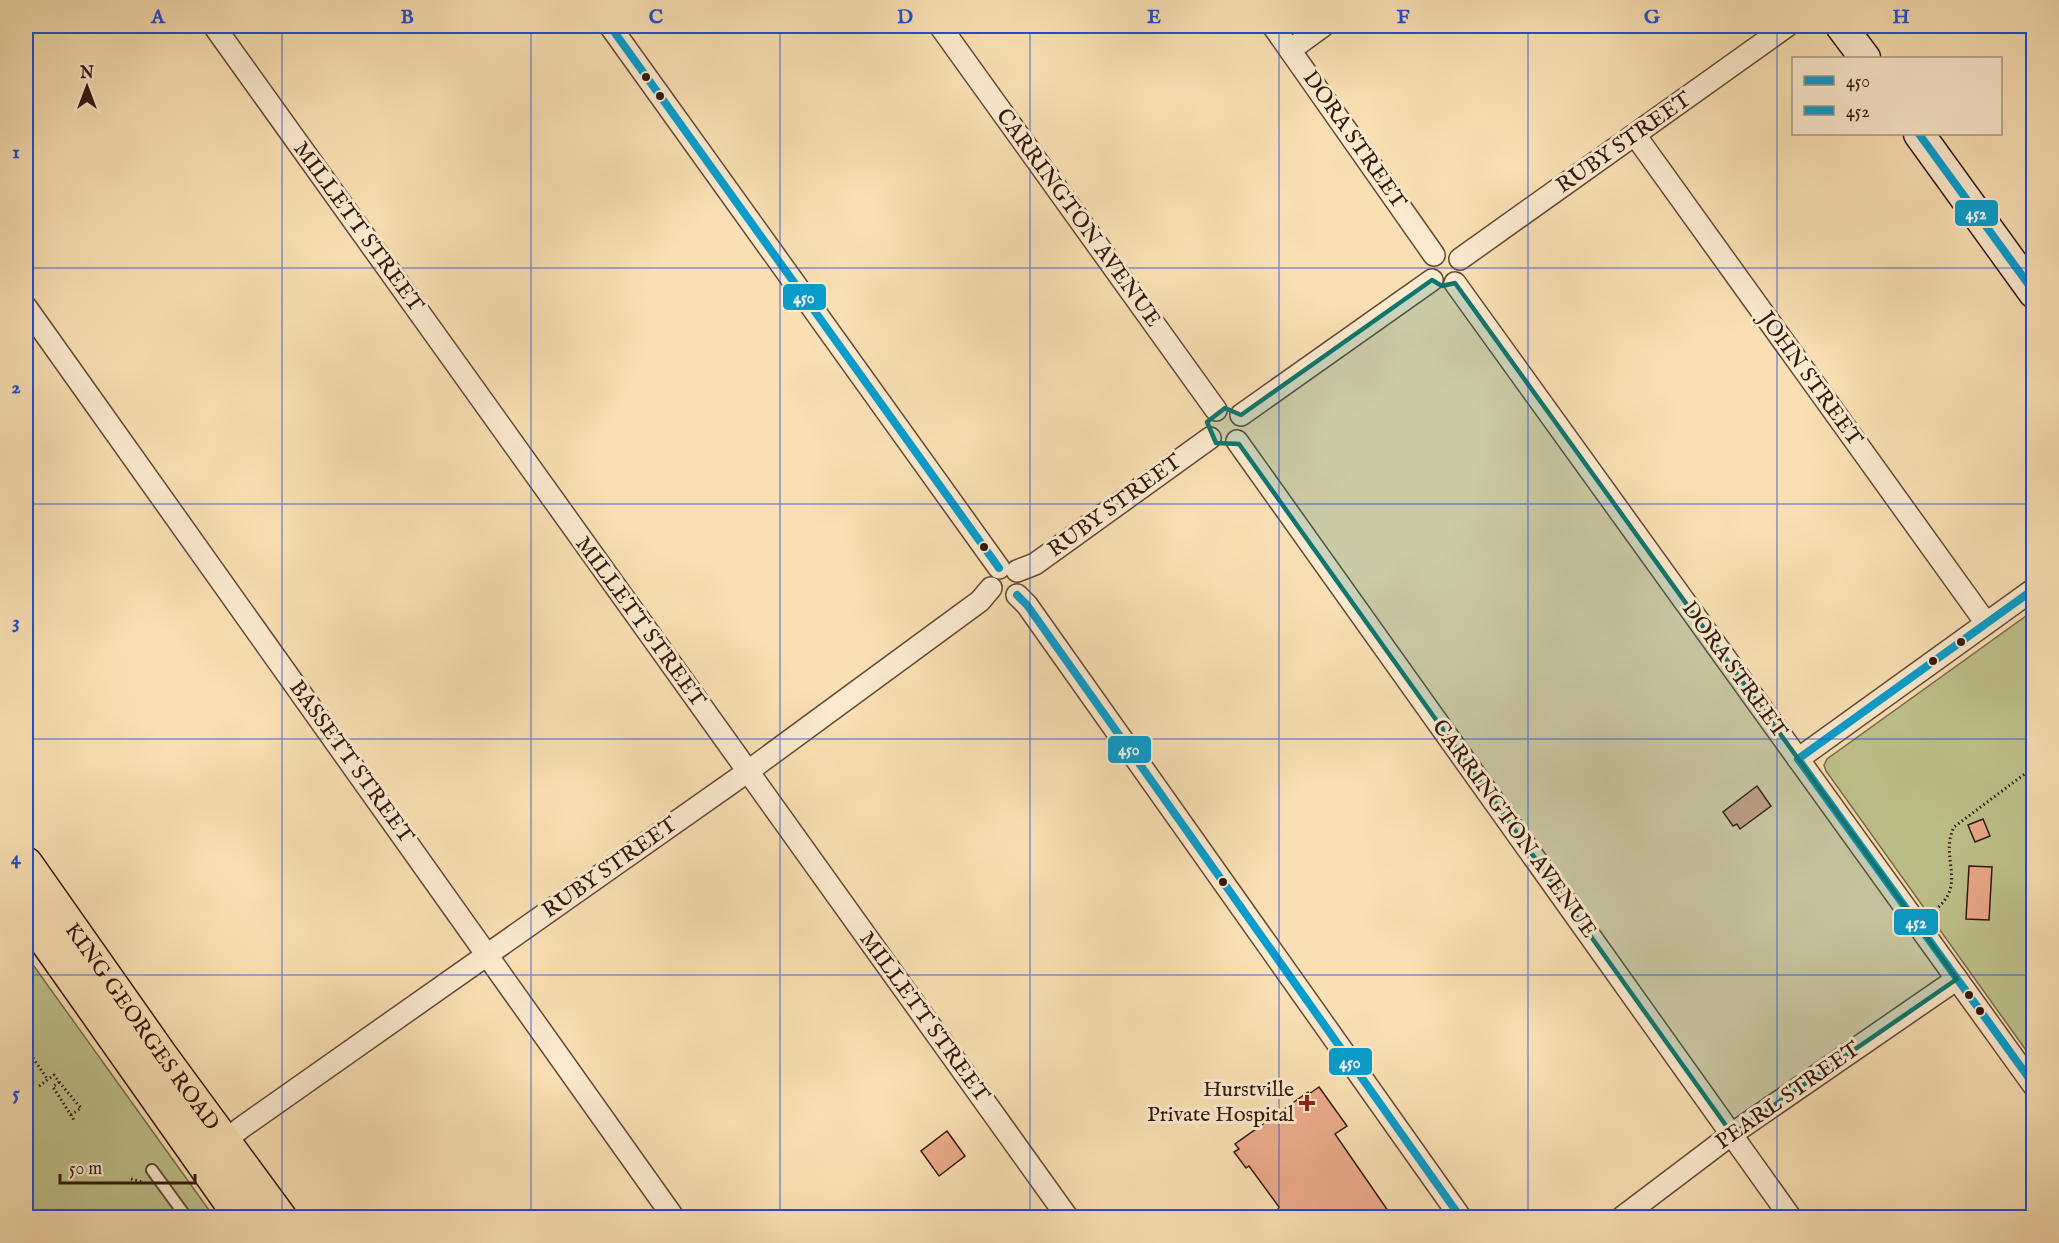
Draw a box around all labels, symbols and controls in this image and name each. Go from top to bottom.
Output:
text: A [150,5,166,30]
text: B [400,5,414,30]
text: C [649,5,663,30]
text: D [897,5,913,30]
text: E [1147,5,1161,30]
text: F [1397,5,1410,30]
text: G [1644,5,1661,30]
text: H [1892,5,1910,30]
north arrow [57,57,117,117]
legend [1792,57,2002,135]
text: N [79,64,94,84]
street label: DORA STREET [1296,65,1412,215]
unlabelled marker [640,71,652,83]
text: 450 [1846,71,1870,94]
street label: RUBY STREET [1551,86,1697,200]
unlabelled marker [654,90,666,102]
text: 452 [1846,101,1870,124]
street label: CARRINGTON AVENUE [989,103,1167,333]
street label: MILLETT STREET [287,136,429,318]
text: 1 [12,140,20,165]
line badge: 452 [1954,199,1999,227]
text: 452 [1965,205,1987,225]
line badge: 450 [782,283,827,311]
text: 450 [793,289,815,309]
street label: JOHN STREET [1750,304,1868,452]
text: 2 [11,375,21,400]
street label: RUBY STREET [1043,448,1187,564]
street label: MILLETT STREET [569,531,711,713]
unlabelled marker [978,541,990,553]
street label: DORA STREET [1675,596,1793,744]
text: 3 [12,610,20,635]
unlabelled marker [1955,636,1967,648]
unlabelled marker [1927,655,1939,667]
street label: BASSETT STREET [282,675,420,849]
street label: CARRINGTON AVENUE [1425,714,1603,944]
line badge: 450 [1107,735,1152,764]
text: 450 [1118,741,1140,761]
street label: RUBY STREET [537,811,683,925]
text: 4 [11,846,22,871]
unlabelled marker [1217,876,1229,888]
line badge: 452 [1893,908,1939,936]
text: 452 [1905,914,1927,934]
street label: KING GEORGES ROAD [58,918,225,1137]
street label: MILLETT STREET [853,926,995,1108]
unlabelled marker [1963,989,1975,1001]
unlabelled marker [1974,1005,1986,1017]
street label: PEARL STREET [1710,1036,1866,1156]
line badge: 450 [1328,1047,1373,1076]
text: 450 [1339,1054,1361,1074]
place label: Hurstville Private Hospital [1147,1076,1294,1129]
text: 5 [12,1081,20,1106]
marker: Hurstville Private Hospital [1298,1094,1316,1112]
scale bar [60,1147,195,1185]
text: 50 m [69,1158,102,1181]

